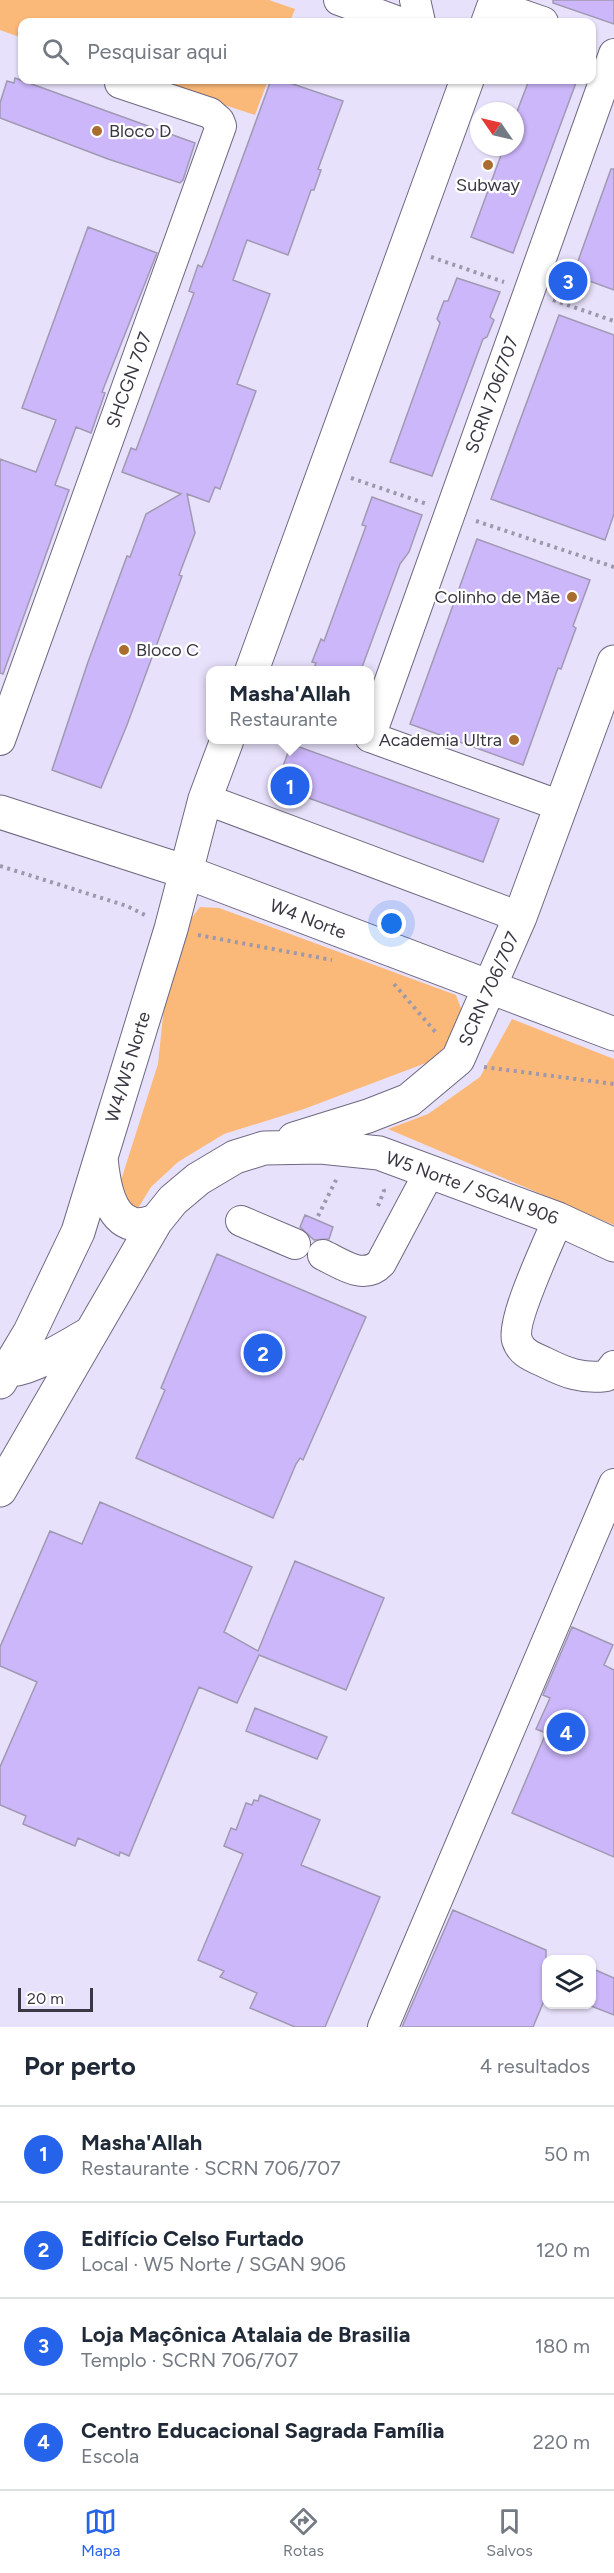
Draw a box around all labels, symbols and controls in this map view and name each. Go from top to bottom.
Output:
search box [18,18,596,84]
icon: search [39,35,72,68]
text: Pesquisar aqui [87,38,228,65]
north arrow [470,102,524,156]
place label: Bloco D [109,120,171,142]
marker: Bloco D [90,124,104,138]
marker: Subway [481,158,495,172]
place label: Subway [456,174,520,196]
pin: 3 [548,258,588,304]
street label: SHCGN 707 [101,329,157,431]
street label: SCRN 706/707 [461,333,523,457]
place label: Colinho de Mãe [434,586,560,608]
marker: Colinho de Mãe [565,590,579,604]
place label: Bloco C [136,639,199,661]
marker: Bloco C [117,643,131,657]
popup [206,666,374,744]
text: Masha'Allah [229,680,351,707]
text: Restaurante [229,707,338,731]
place label: Academia Ultra [379,729,502,751]
marker: Academia Ultra [507,733,521,747]
pin: 1 [270,764,310,808]
street label: W4 Norte [267,894,349,944]
your location [377,909,406,938]
street label: SCRN 706/707 [454,928,524,1050]
street label: W4/W5 Norte [101,1009,155,1125]
street label: W5 Norte / SGAN 906 [383,1147,561,1229]
pin: 2 [244,1330,282,1376]
pin: 4 [546,1710,586,1754]
map controls [542,1955,596,2009]
button: layers [542,1955,596,2009]
scale bar [18,1985,93,2012]
text: 20 m [27,1989,64,2008]
text: Por perto [24,2050,136,2082]
text: 4 resultados [480,2054,590,2078]
text: Masha'Allah [81,2129,202,2156]
text: 1 [39,2142,48,2166]
text: 50 m [544,2142,590,2166]
text: Restaurante · SCRN 706/707 [81,2156,341,2180]
text: Edifício Celso Furtado [81,2225,304,2252]
text: 2 [38,2238,49,2262]
text: 120 m [536,2238,590,2262]
text: Local · W5 Norte / SGAN 906 [81,2252,346,2276]
text: Loja Maçônica Atalaia de Brasilia [81,2321,410,2348]
text: 3 [38,2334,49,2358]
text: 180 m [535,2334,590,2358]
text: Templo · SCRN 706/707 [81,2348,298,2372]
text: Centro Educacional Sagrada Família [81,2417,445,2444]
text: 4 [37,2430,50,2454]
text: 220 m [533,2430,590,2454]
text: Escola [81,2444,139,2468]
tab: Mapa [81,2505,121,2560]
tab: Rotas [283,2505,324,2560]
tab: Salvos [486,2505,533,2560]

